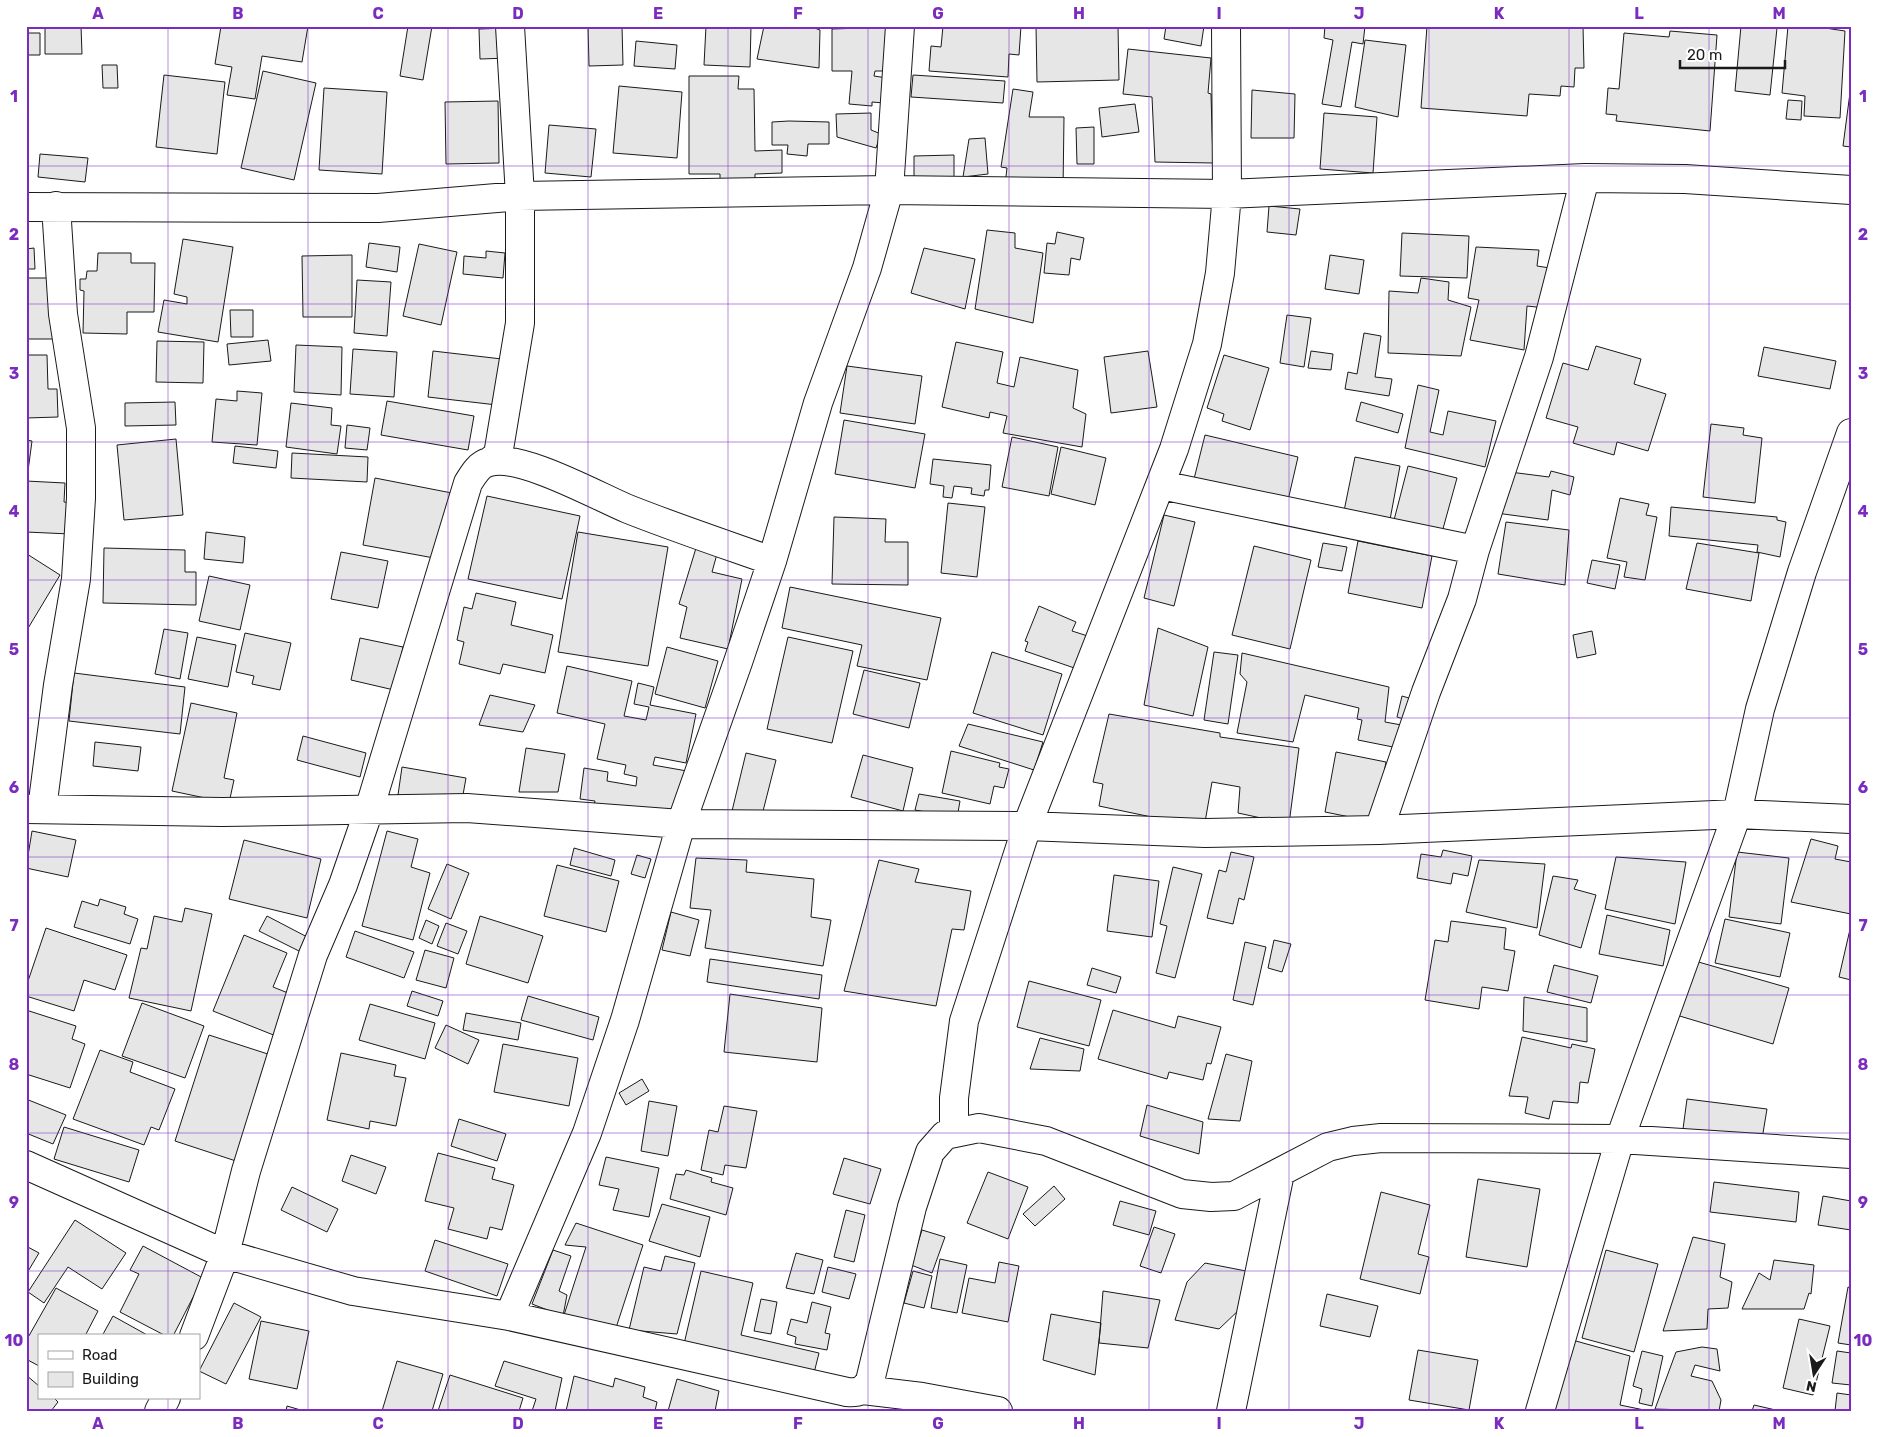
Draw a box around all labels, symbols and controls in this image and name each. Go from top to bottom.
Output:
text: A [92,4,104,23]
text: B [232,4,244,23]
text: C [372,4,384,23]
text: D [512,4,524,23]
text: E [653,4,663,23]
text: F [793,4,803,23]
text: G [932,4,944,23]
text: H [1073,4,1085,23]
text: I [1216,4,1222,23]
text: J [1354,4,1364,23]
text: K [1494,4,1505,23]
text: L [1634,4,1644,23]
text: M [1772,4,1786,23]
scale bar [1680,38,1784,70]
text: 20 m [1687,46,1722,64]
text: 1 [10,87,18,106]
text: 1 [1859,87,1867,106]
text: 2 [9,225,19,244]
text: 2 [1858,225,1868,244]
text: 3 [9,364,19,383]
text: 3 [1858,364,1868,383]
text: 4 [9,502,20,521]
text: 4 [1858,502,1869,521]
text: 5 [9,640,19,659]
text: 5 [1858,640,1868,659]
text: 6 [9,778,19,797]
text: 6 [1858,778,1868,797]
text: 7 [9,916,19,935]
text: 7 [1858,916,1868,935]
text: 8 [9,1055,20,1074]
text: 8 [1858,1055,1869,1074]
text: 9 [9,1193,19,1212]
text: 9 [1858,1193,1868,1212]
text: 10 [5,1331,24,1350]
text: 10 [1854,1331,1873,1350]
legend [38,1334,200,1400]
text: Road [82,1346,118,1364]
north arrow [1790,1350,1840,1400]
text: Building [82,1370,139,1388]
text: N [1805,1377,1818,1396]
text: A [92,1414,104,1433]
text: B [232,1414,244,1433]
text: C [372,1414,384,1433]
text: D [512,1414,524,1433]
text: E [653,1414,663,1433]
text: F [793,1414,803,1433]
text: G [932,1414,944,1433]
text: H [1073,1414,1085,1433]
text: I [1216,1414,1222,1433]
text: J [1354,1414,1364,1433]
text: K [1494,1414,1505,1433]
text: L [1634,1414,1644,1433]
text: M [1772,1414,1786,1433]

